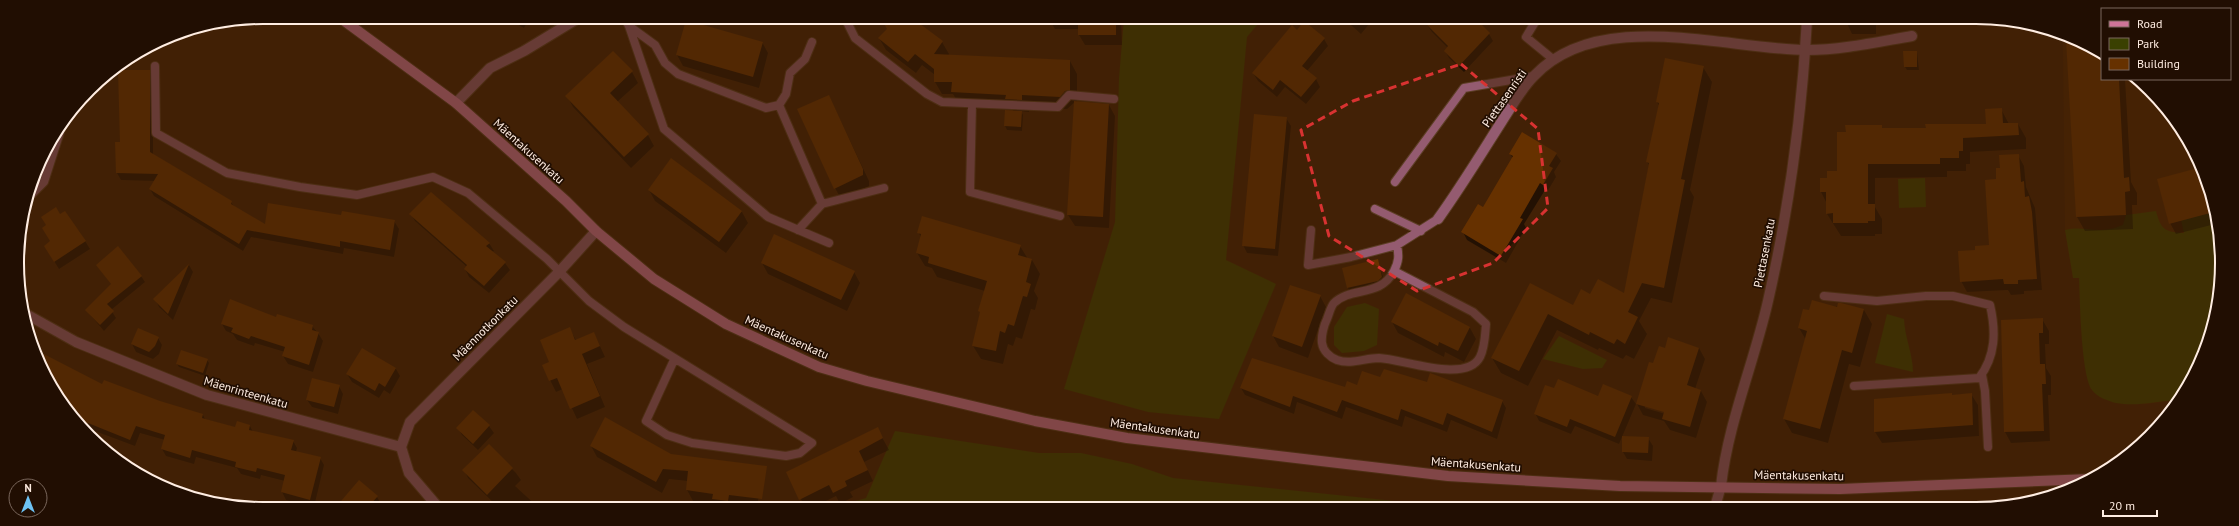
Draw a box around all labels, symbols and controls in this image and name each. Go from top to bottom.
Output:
legend [2101,8,2231,80]
text: Road [2137,16,2162,31]
text: Park [2137,36,2159,51]
text: Building [2137,56,2180,71]
street label: Piettasenristi [1479,66,1529,130]
street label: Mäentakusenkatu [490,115,568,187]
street label: Piettasenkatu [1750,217,1778,289]
street label: Mäennotkonkatu [449,292,521,364]
street label: Mäentakusenkatu [743,312,831,362]
street label: Mäenrinteenkatu [202,373,290,411]
street label: Mäentakusenkatu [1109,414,1201,442]
street label: Mäentakusenkatu [1430,453,1522,475]
street label: Mäentakusenkatu [1754,467,1844,483]
north arrow [8,478,48,518]
text: N [24,481,32,495]
scale bar [2103,492,2157,518]
text: 20 m [2109,498,2135,513]

